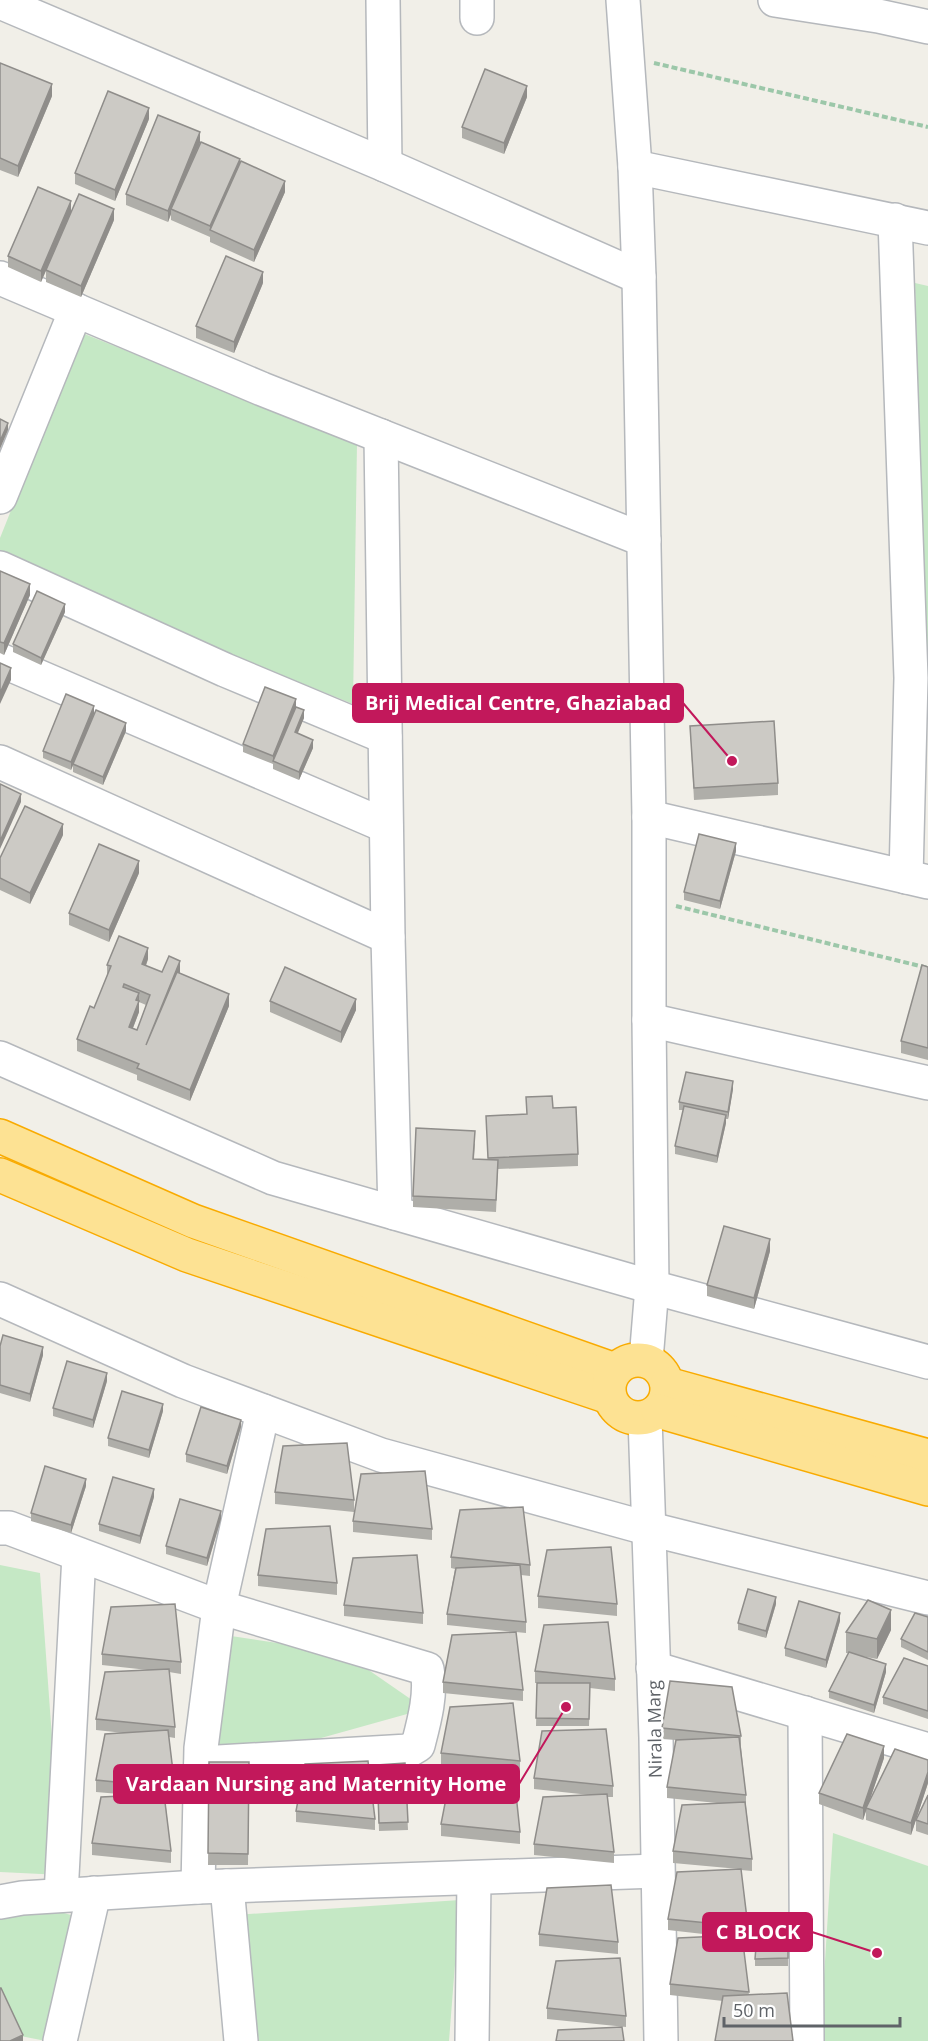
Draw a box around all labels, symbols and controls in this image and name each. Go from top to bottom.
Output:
callout: Brij Medical Centre, Ghaziabad [353,684,683,722]
text: Brij Medical Centre, Ghaziabad [365,689,671,716]
street label: Nirala Marg [641,1680,667,1778]
callout: Vardaan Nursing and Maternity Home [114,1765,519,1803]
text: Vardaan Nursing and Maternity Home [126,1770,506,1797]
callout: C BLOCK [703,1913,812,1951]
text: C BLOCK [716,1918,801,1945]
scale bar [724,1990,900,2028]
text: 50 m [733,1998,775,2022]

